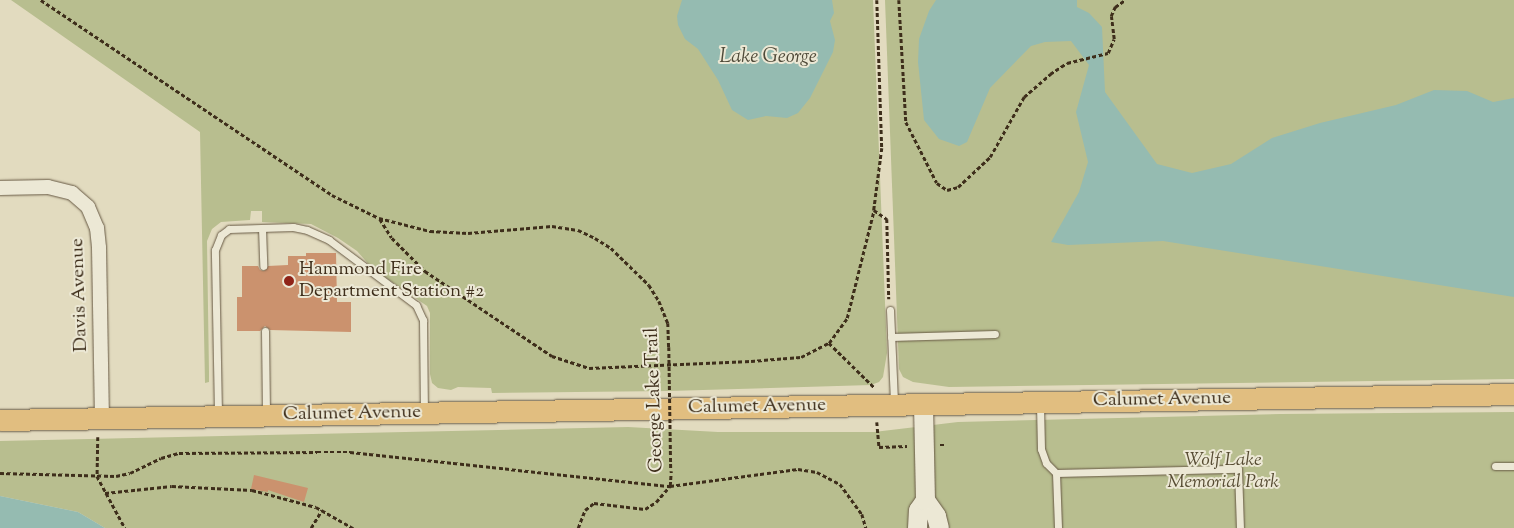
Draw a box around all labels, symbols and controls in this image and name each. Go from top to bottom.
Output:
water label: Lake George [719,45,817,69]
street label: Davis Avenue [67,238,93,352]
place label: Hammond Fire Department Station #2 [299,259,484,303]
marker: Hammond Fire Department Station #2 [283,275,295,287]
street label: George Lake Trail [641,327,669,473]
street label: Calumet Avenue [1093,387,1231,413]
street label: Calumet Avenue [688,394,826,420]
street label: Calumet Avenue [283,401,421,427]
park label: Wolf Lake Memorial Park [1167,450,1279,494]

